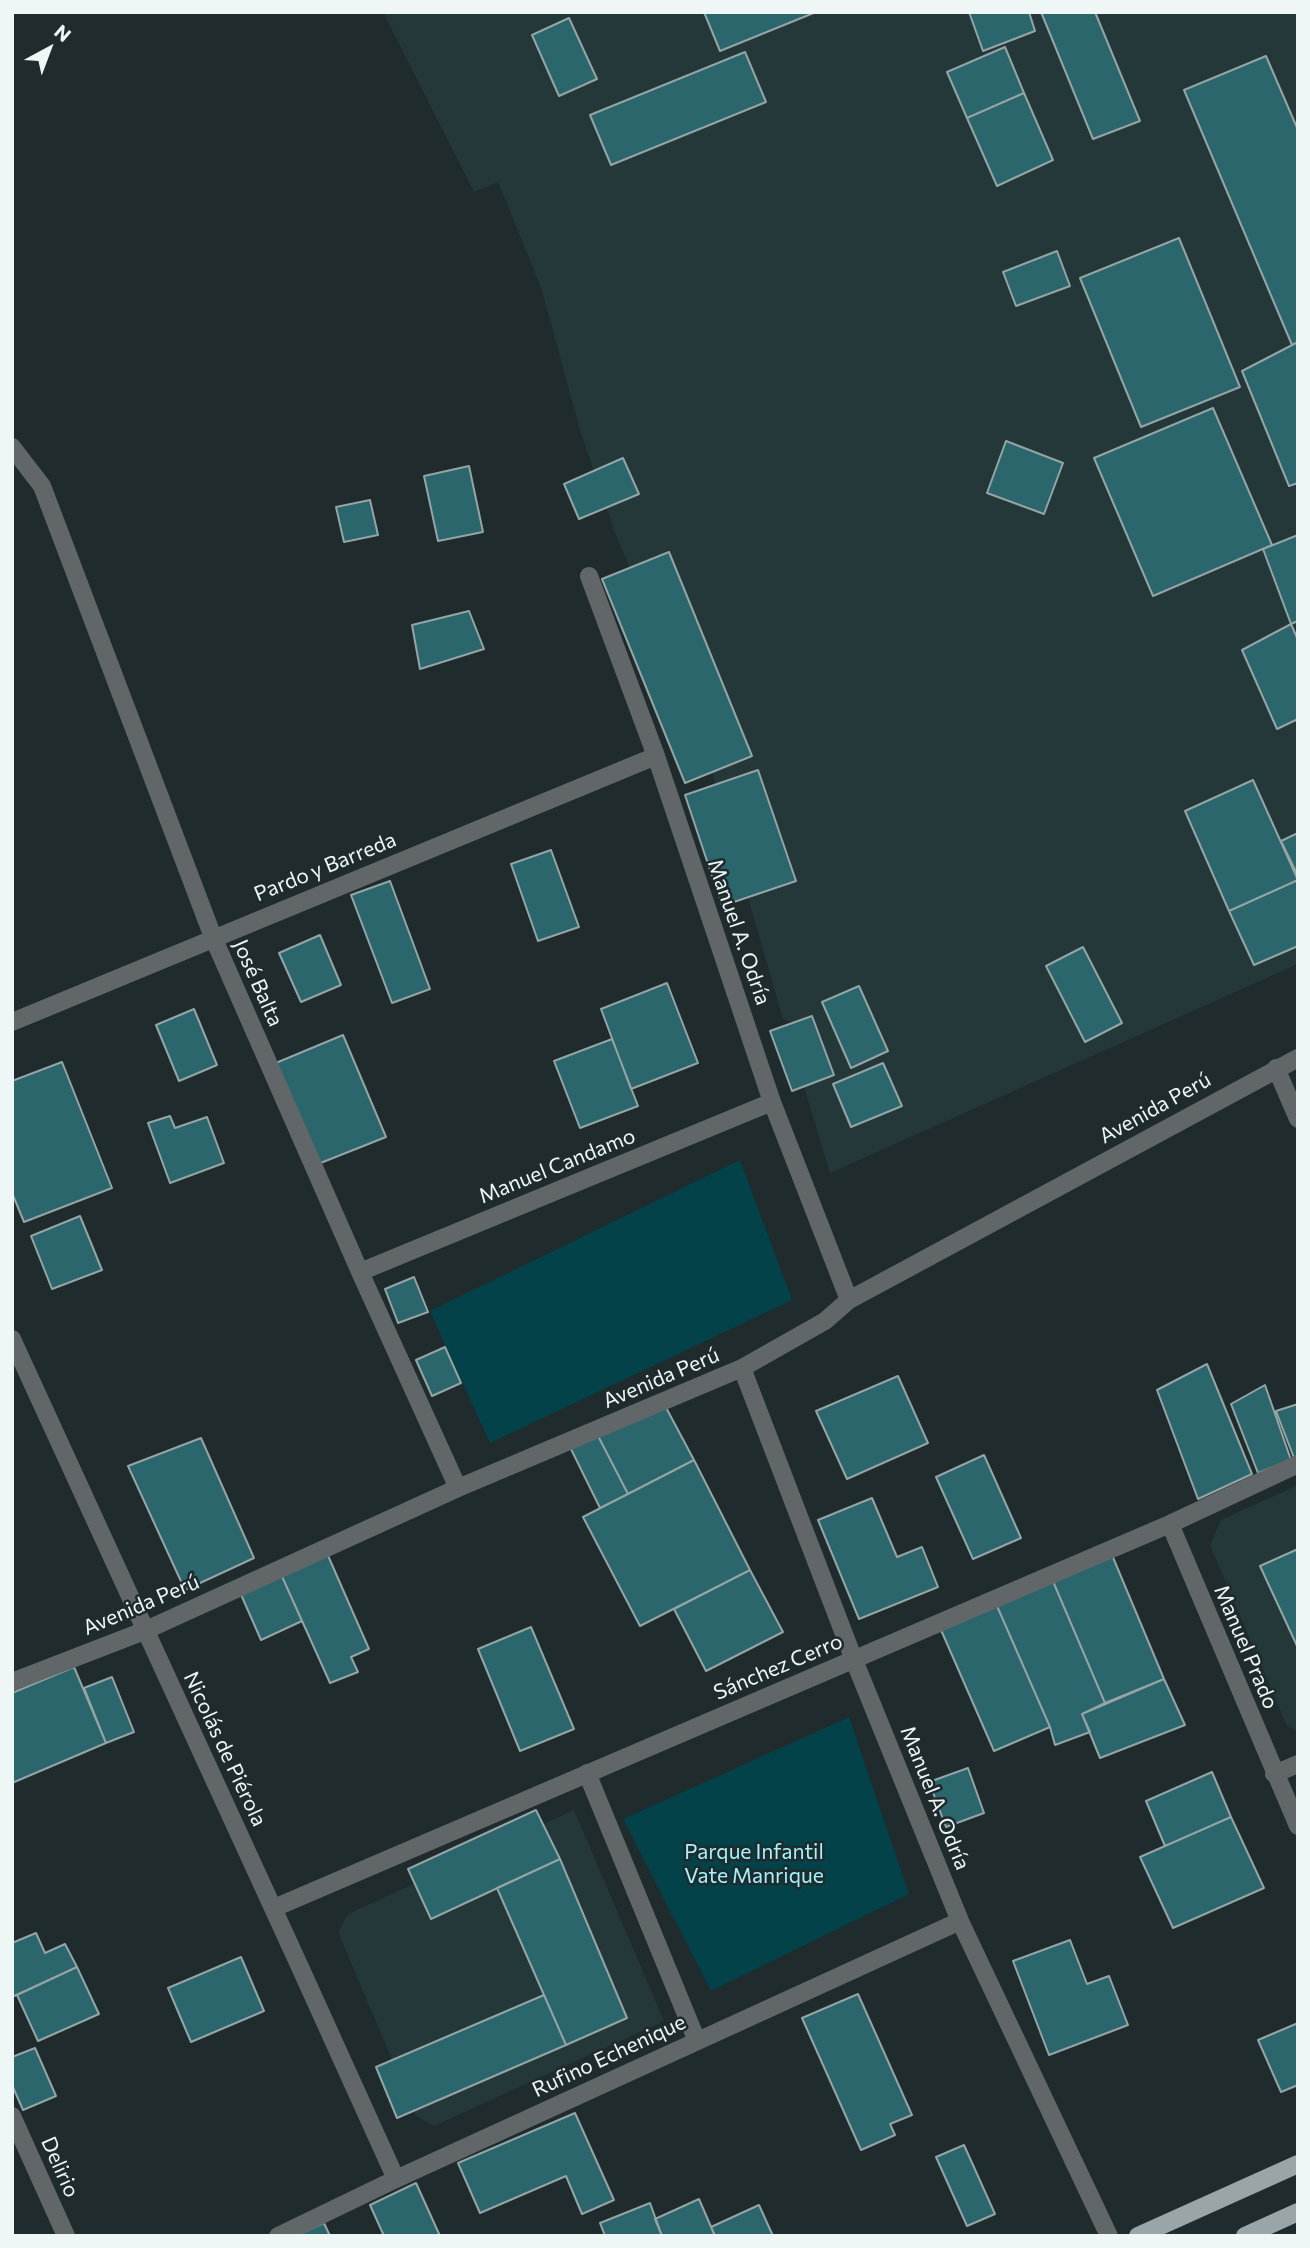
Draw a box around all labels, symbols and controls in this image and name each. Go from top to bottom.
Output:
north arrow [14,14,84,84]
text: N [50,19,76,46]
street label: Pardo y Barreda [250,827,400,907]
street label: Manuel A. Odría [702,856,776,1008]
street label: José Balta [228,936,288,1030]
street label: Avenida Perú [1095,1067,1215,1149]
street label: Manuel Candamo [475,1123,639,1209]
street label: Avenida Perú [599,1342,723,1414]
street label: Avenida Perú [79,1569,203,1641]
street label: Manuel Prado [1209,1581,1283,1713]
street label: Sánchez Cerro [710,1629,846,1705]
street label: Nicolás de Piérola [178,1668,272,1830]
street label: Manuel A. Odría [895,1723,975,1873]
park label: Parque Infantil Vate Manrique [684,1839,824,1889]
street label: Rufino Echenique [528,2009,690,2103]
street label: Delirio [36,2133,84,2201]

